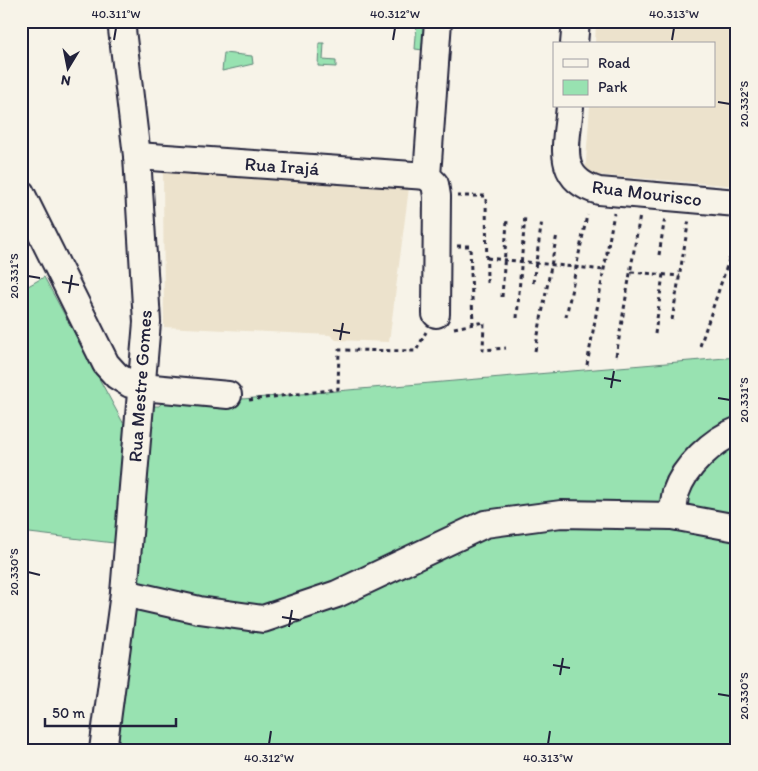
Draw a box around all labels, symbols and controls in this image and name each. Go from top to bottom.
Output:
text: 40.311°W [91,7,141,21]
text: 40.312°W [370,7,420,21]
text: 40.313°W [649,7,699,21]
north arrow [42,42,92,92]
legend [553,42,716,108]
text: Road [598,54,631,72]
text: N [60,71,72,90]
text: Park [598,78,628,96]
text: 20.332°S [737,81,751,127]
street label: Rua Irajá [244,152,320,180]
street label: Rua Mourisco [591,175,703,211]
text: 20.331°S [7,253,21,299]
street label: Rua Mestre Gomes [123,309,157,463]
text: 20.331°S [737,377,751,423]
text: 20.330°S [7,548,21,596]
text: 20.330°S [737,672,751,720]
scale bar [45,696,176,728]
text: 50 m [52,704,85,722]
text: 40.312°W [244,751,294,765]
text: 40.313°W [523,751,573,765]

